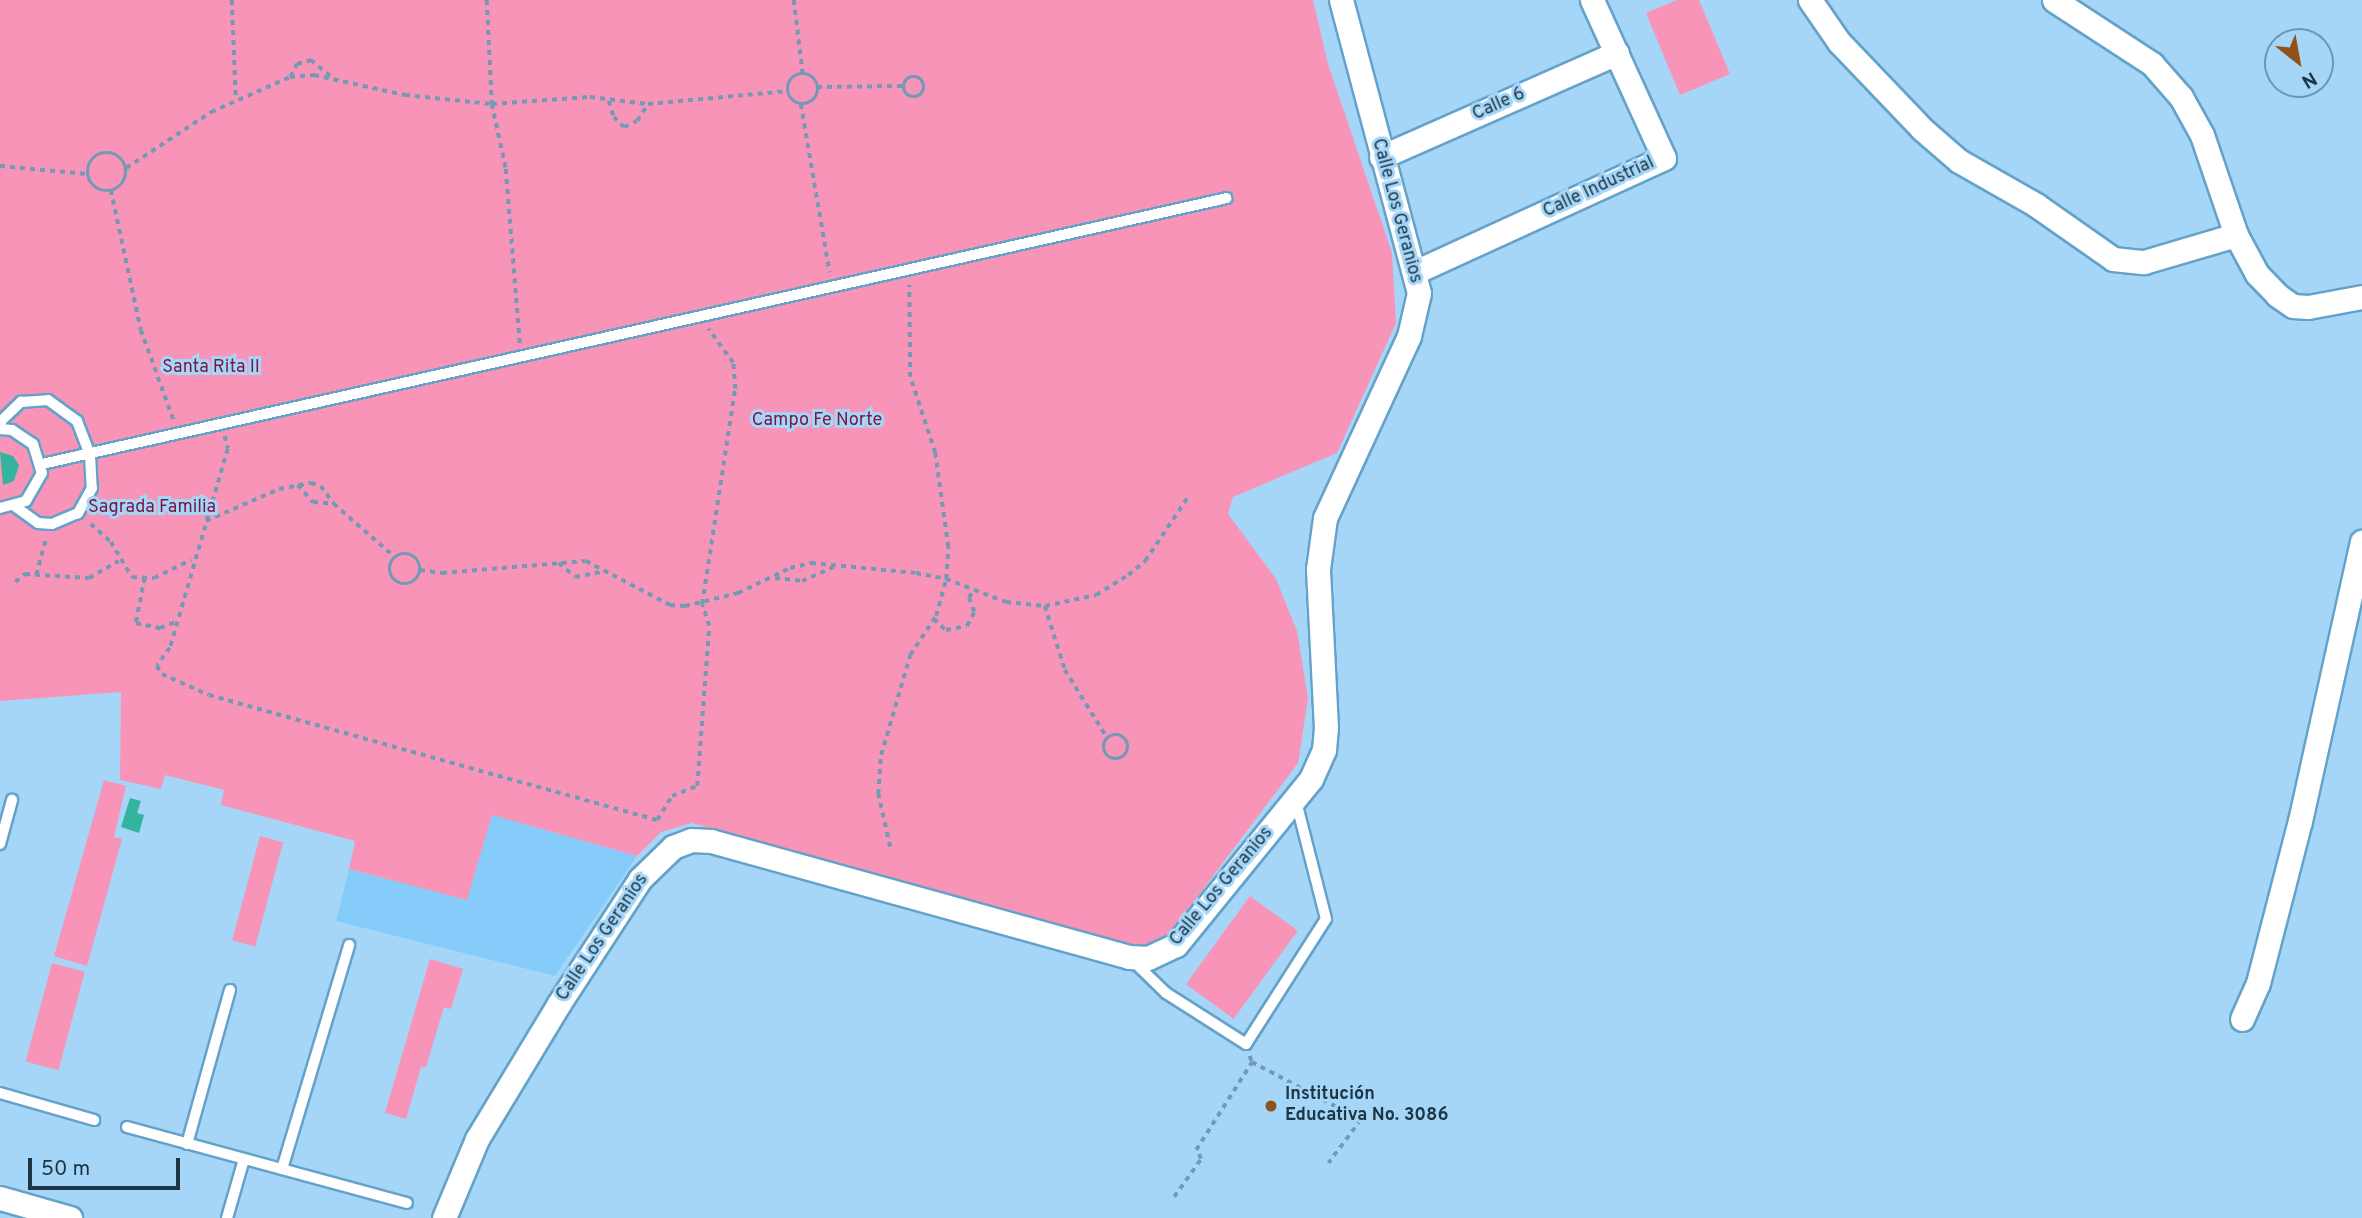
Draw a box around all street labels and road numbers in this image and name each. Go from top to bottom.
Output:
street label: Calle 6 [1469,84,1529,126]
street label: Calle Los Geranios [1366,136,1426,286]
street label: Calle Industrial [1540,153,1658,223]
street label: Calle Los Geranios [1166,823,1278,951]
street label: Calle Los Geranios [552,870,654,1006]

